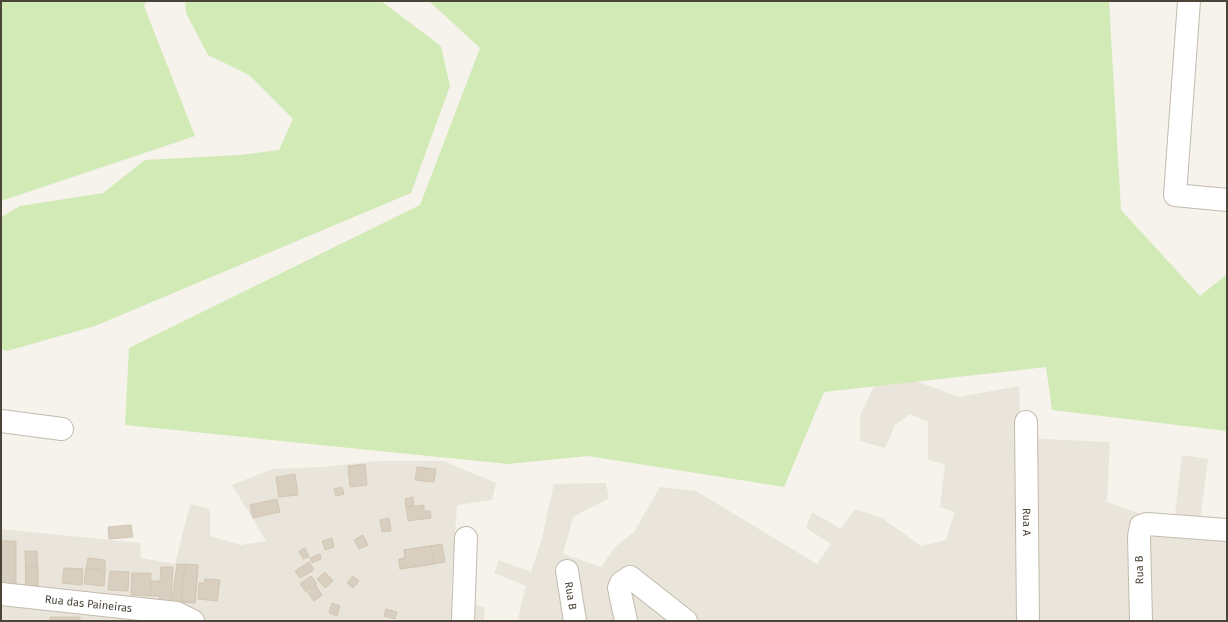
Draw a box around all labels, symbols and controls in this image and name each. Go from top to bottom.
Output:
street label: Rua A [1020,508,1033,537]
street label: Rua B [1133,555,1146,584]
street label: Rua B [562,581,579,611]
street label: Rua das Paineiras [44,593,133,615]

